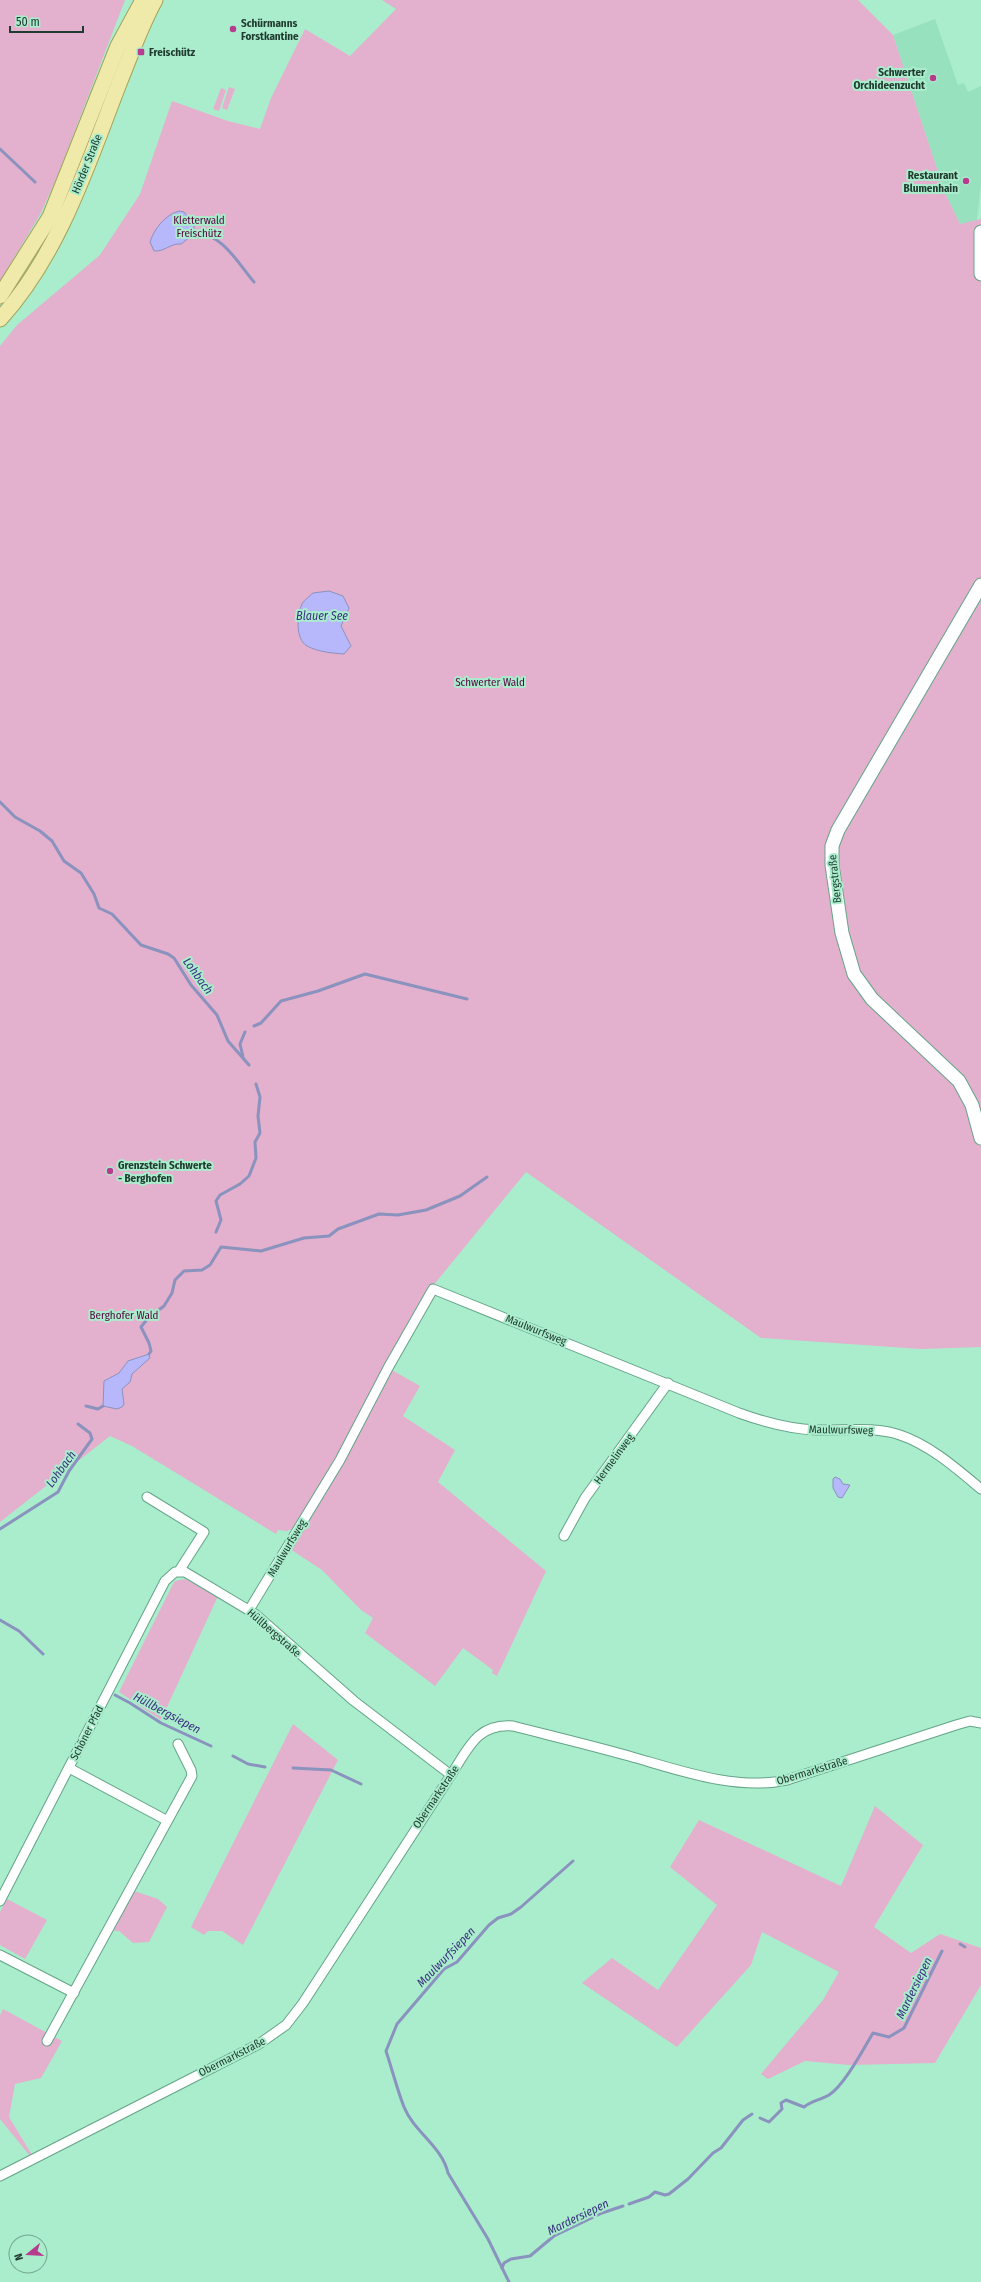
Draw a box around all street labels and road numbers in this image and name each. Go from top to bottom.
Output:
street label: Hörder Straße [69,132,105,196]
street label: Bergstraße [826,854,844,904]
street label: Maulwurfsweg [504,1312,569,1348]
street label: Maulwurfsweg [809,1423,874,1437]
street label: Hermelinweg [591,1431,637,1487]
street label: Maulwurfsweg [265,1516,310,1579]
street label: Hüllbergstraße [245,1606,303,1660]
street label: Schöner Pfad [68,1704,106,1762]
street label: Obermarkstraße [775,1754,849,1788]
street label: Obermarkstraße [410,1763,462,1831]
street label: Obermarkstraße [196,2035,268,2079]

